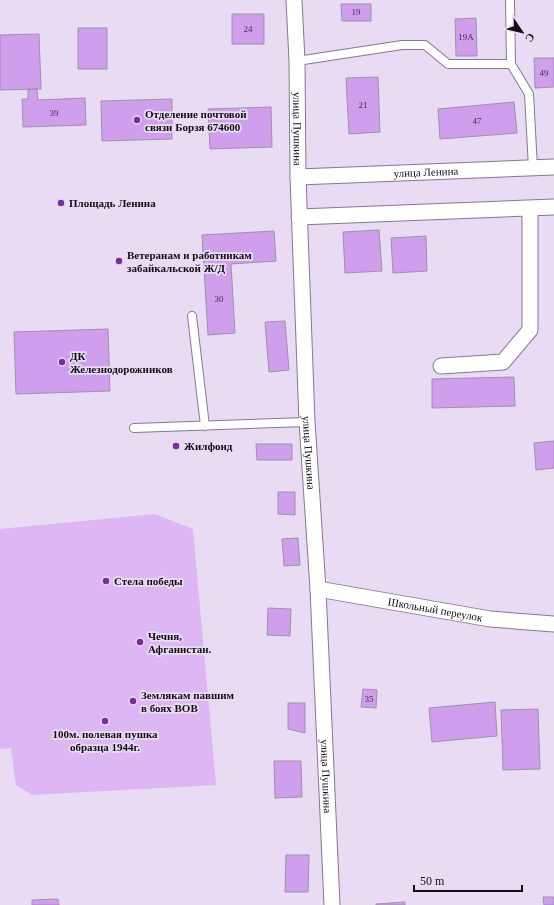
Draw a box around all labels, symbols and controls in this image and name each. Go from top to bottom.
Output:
house number: 19 [352,7,361,17]
north arrow [502,12,542,52]
house number: 24 [244,24,253,34]
text: С [523,31,537,44]
house number: 19А [458,32,474,42]
house number: 49 [540,68,549,78]
street label: улица Пушкина [291,92,304,166]
house number: 21 [359,100,368,110]
house number: 39 [50,108,59,118]
place label: Отделение почтовой связи Борзя 674600 [145,108,247,133]
marker: Отделение почтовой связи Борзя 674600 [132,115,142,125]
house number: 47 [473,116,482,126]
street label: улица Ленина [393,165,459,179]
place label: Площадь Ленина [69,197,156,209]
marker: Площадь Ленина [56,198,66,208]
place label: Ветеранам и работникам забайкальской Ж/Д [127,249,252,274]
marker: Ветеранам и работникам забайкальской Ж/Д [114,256,124,266]
house number: 30 [215,294,224,304]
place label: ДК Железнодорожников [70,350,173,375]
marker: ДК Железнодорожников [57,357,67,367]
street label: улица Пушкина [301,416,317,490]
place label: Жилфонд [184,440,233,452]
marker: Жилфонд [171,441,181,451]
place label: Стела победы [114,575,183,587]
marker: Стела победы [101,576,111,586]
street label: Школьный переулок [387,595,484,624]
place label: Чечня, Афганистан. [148,630,212,655]
marker: Чечня, Афганистан. [135,637,145,647]
place label: Землякам павшим в боях ВОВ [141,689,235,714]
house number: 35 [365,694,374,704]
marker: Землякам павшим в боях ВОВ [128,696,138,706]
marker: 100м. полевая пушка образца 1944г. [100,716,110,726]
place label: 100м. полевая пушка образца 1944г. [52,728,158,753]
street label: улица Пушкина [319,739,334,814]
scale bar [414,867,522,893]
text: 50 m [420,874,445,888]

